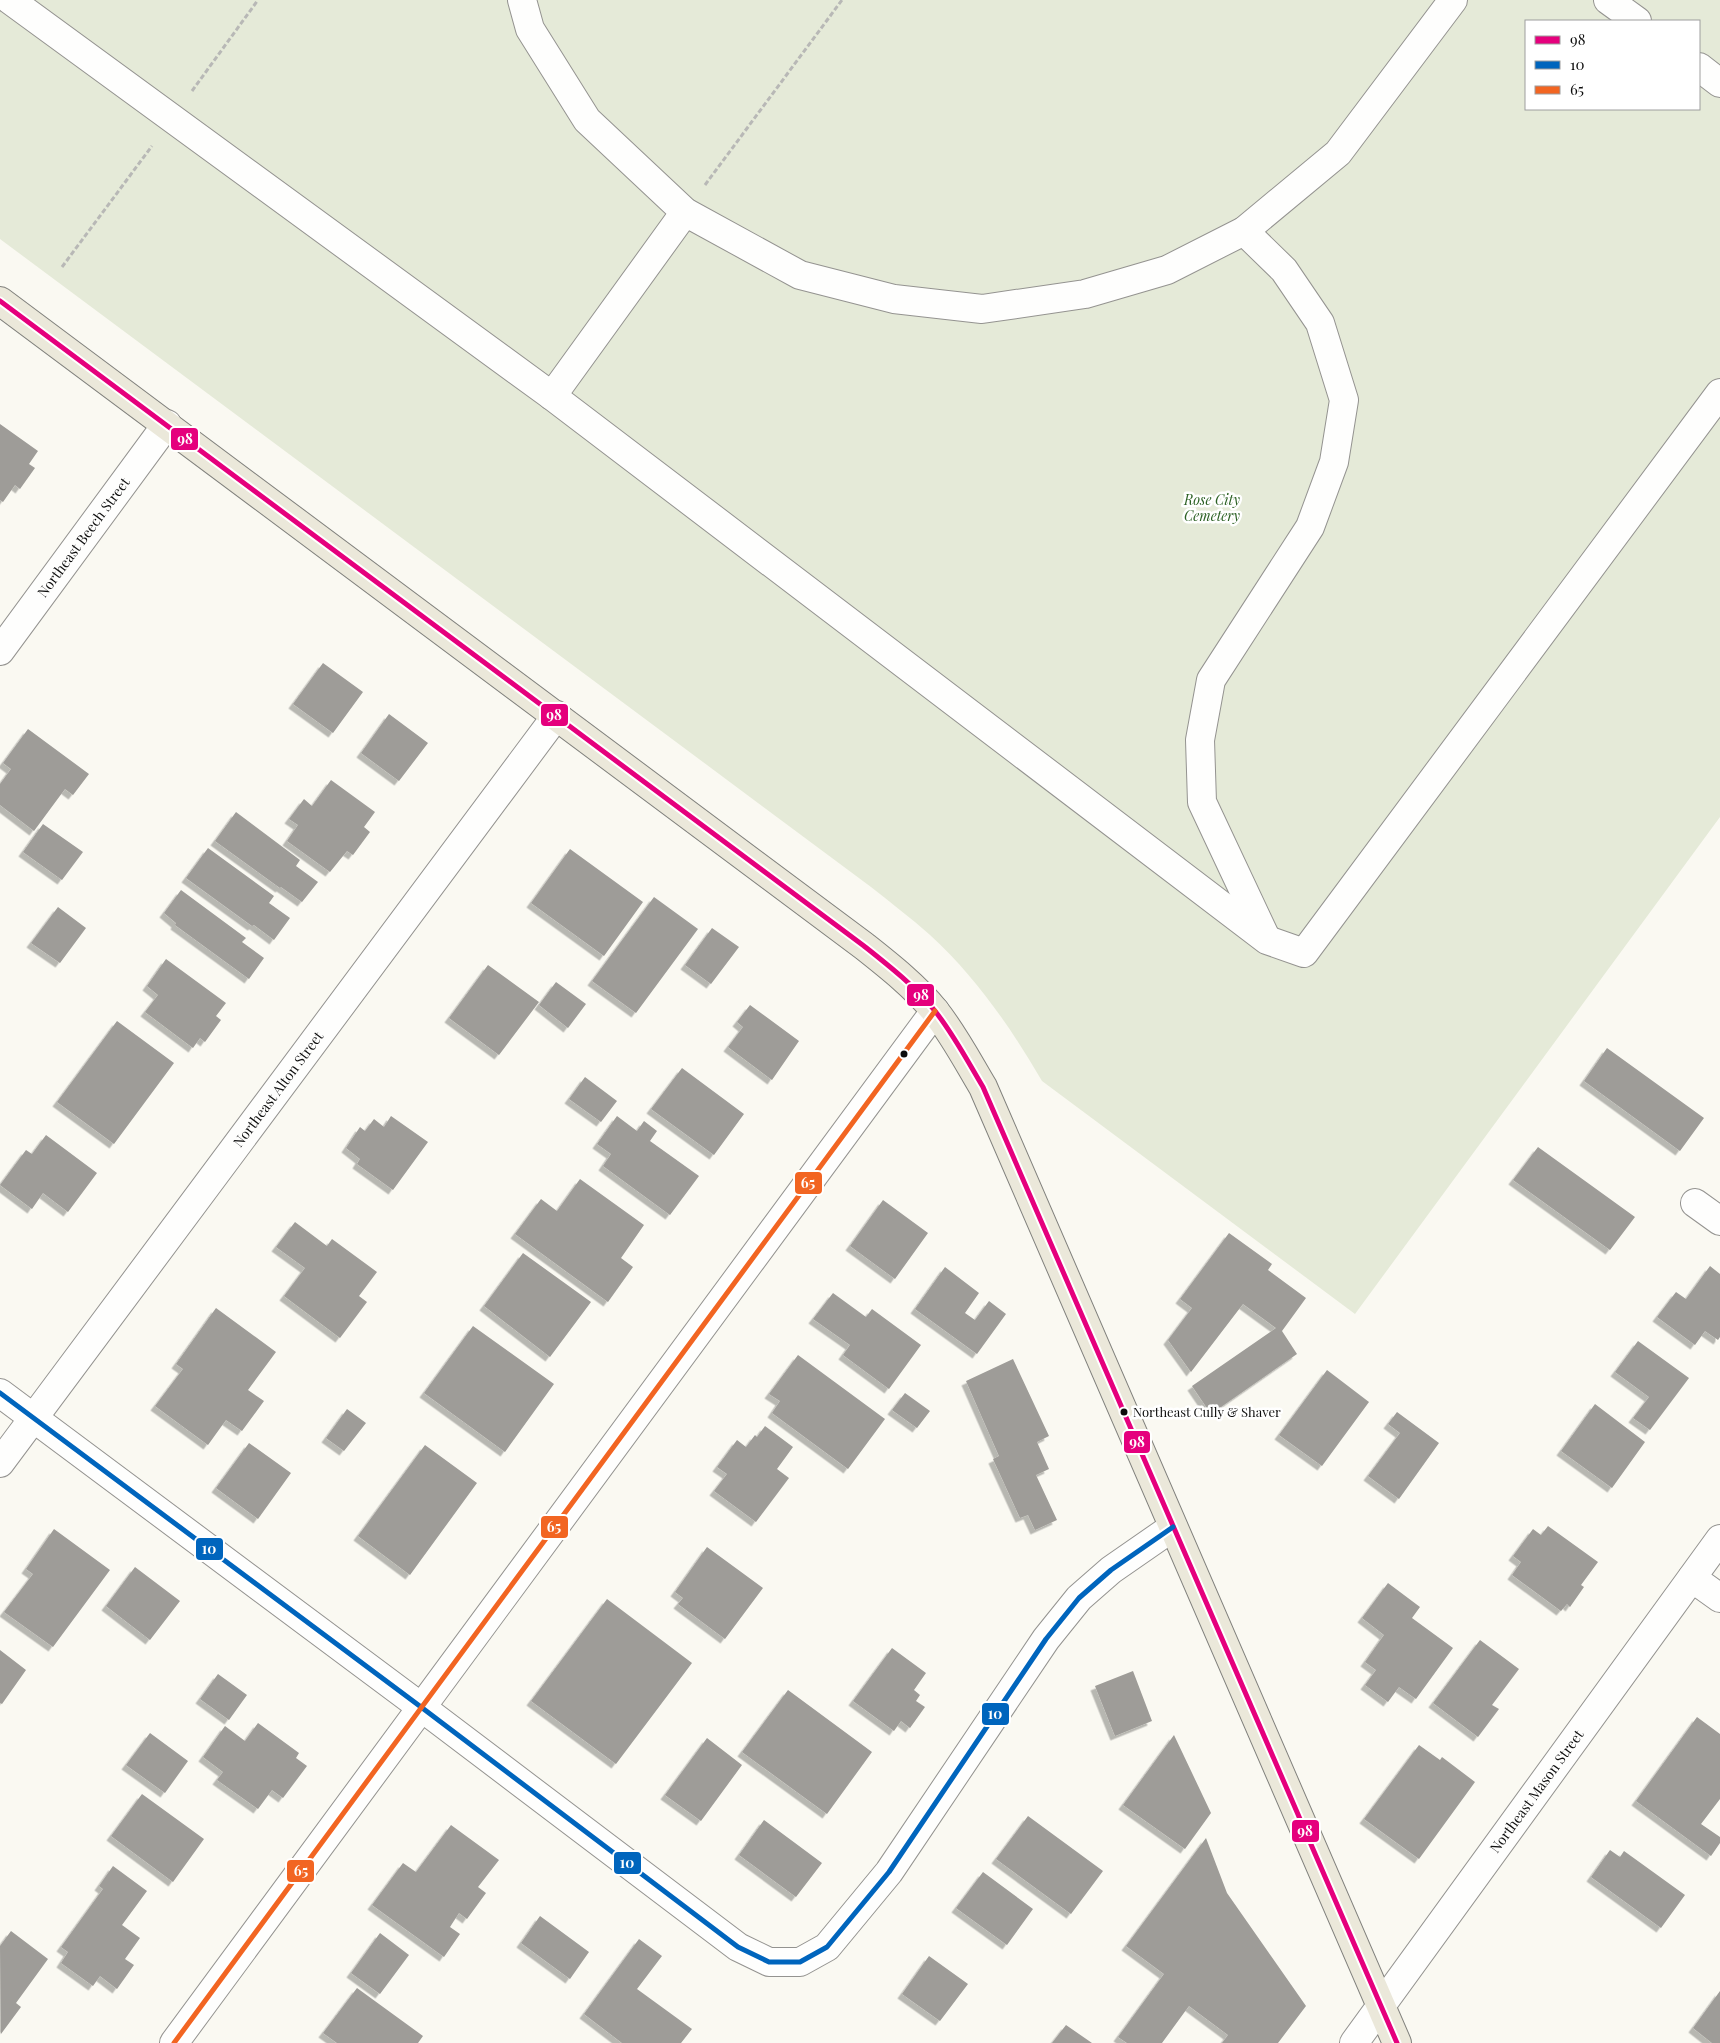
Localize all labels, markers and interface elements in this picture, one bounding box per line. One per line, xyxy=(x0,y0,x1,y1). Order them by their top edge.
legend xyxy=(1525,20,1700,110)
text: 98 xyxy=(1570,29,1586,49)
text: 10 xyxy=(1570,54,1585,74)
text: 65 xyxy=(1570,79,1584,99)
line badge: 98 xyxy=(170,427,199,451)
text: 98 xyxy=(177,429,193,448)
street label: Northeast Beech Street xyxy=(33,472,134,601)
park label: Rose City Cemetery xyxy=(1183,490,1240,525)
line badge: 98 xyxy=(540,703,569,727)
text: 98 xyxy=(546,705,562,724)
line badge: 98 xyxy=(906,983,935,1007)
text: 98 xyxy=(913,985,929,1004)
street label: Northeast Alton Street xyxy=(229,1026,328,1151)
unlabelled marker xyxy=(899,1049,909,1059)
line badge: 65 xyxy=(794,1171,823,1195)
text: 65 xyxy=(801,1173,815,1192)
place label: Northeast Cully & Shaver xyxy=(1133,1403,1281,1420)
marker: Northeast Cully & Shaver xyxy=(1119,1407,1129,1417)
line badge: 98 xyxy=(1123,1430,1151,1454)
text: 98 xyxy=(1129,1432,1145,1451)
line badge: 65 xyxy=(540,1515,569,1539)
text: 65 xyxy=(547,1517,561,1536)
line badge: 10 xyxy=(195,1537,224,1561)
text: 10 xyxy=(202,1539,216,1558)
line badge: 10 xyxy=(981,1702,1010,1726)
text: 10 xyxy=(988,1704,1002,1723)
street label: Northeast Mason Street xyxy=(1485,1725,1588,1856)
line badge: 98 xyxy=(1291,1819,1320,1843)
text: 98 xyxy=(1297,1821,1313,1840)
line badge: 10 xyxy=(613,1851,642,1875)
text: 10 xyxy=(620,1853,634,1872)
line badge: 65 xyxy=(286,1859,315,1883)
text: 65 xyxy=(294,1861,308,1880)

